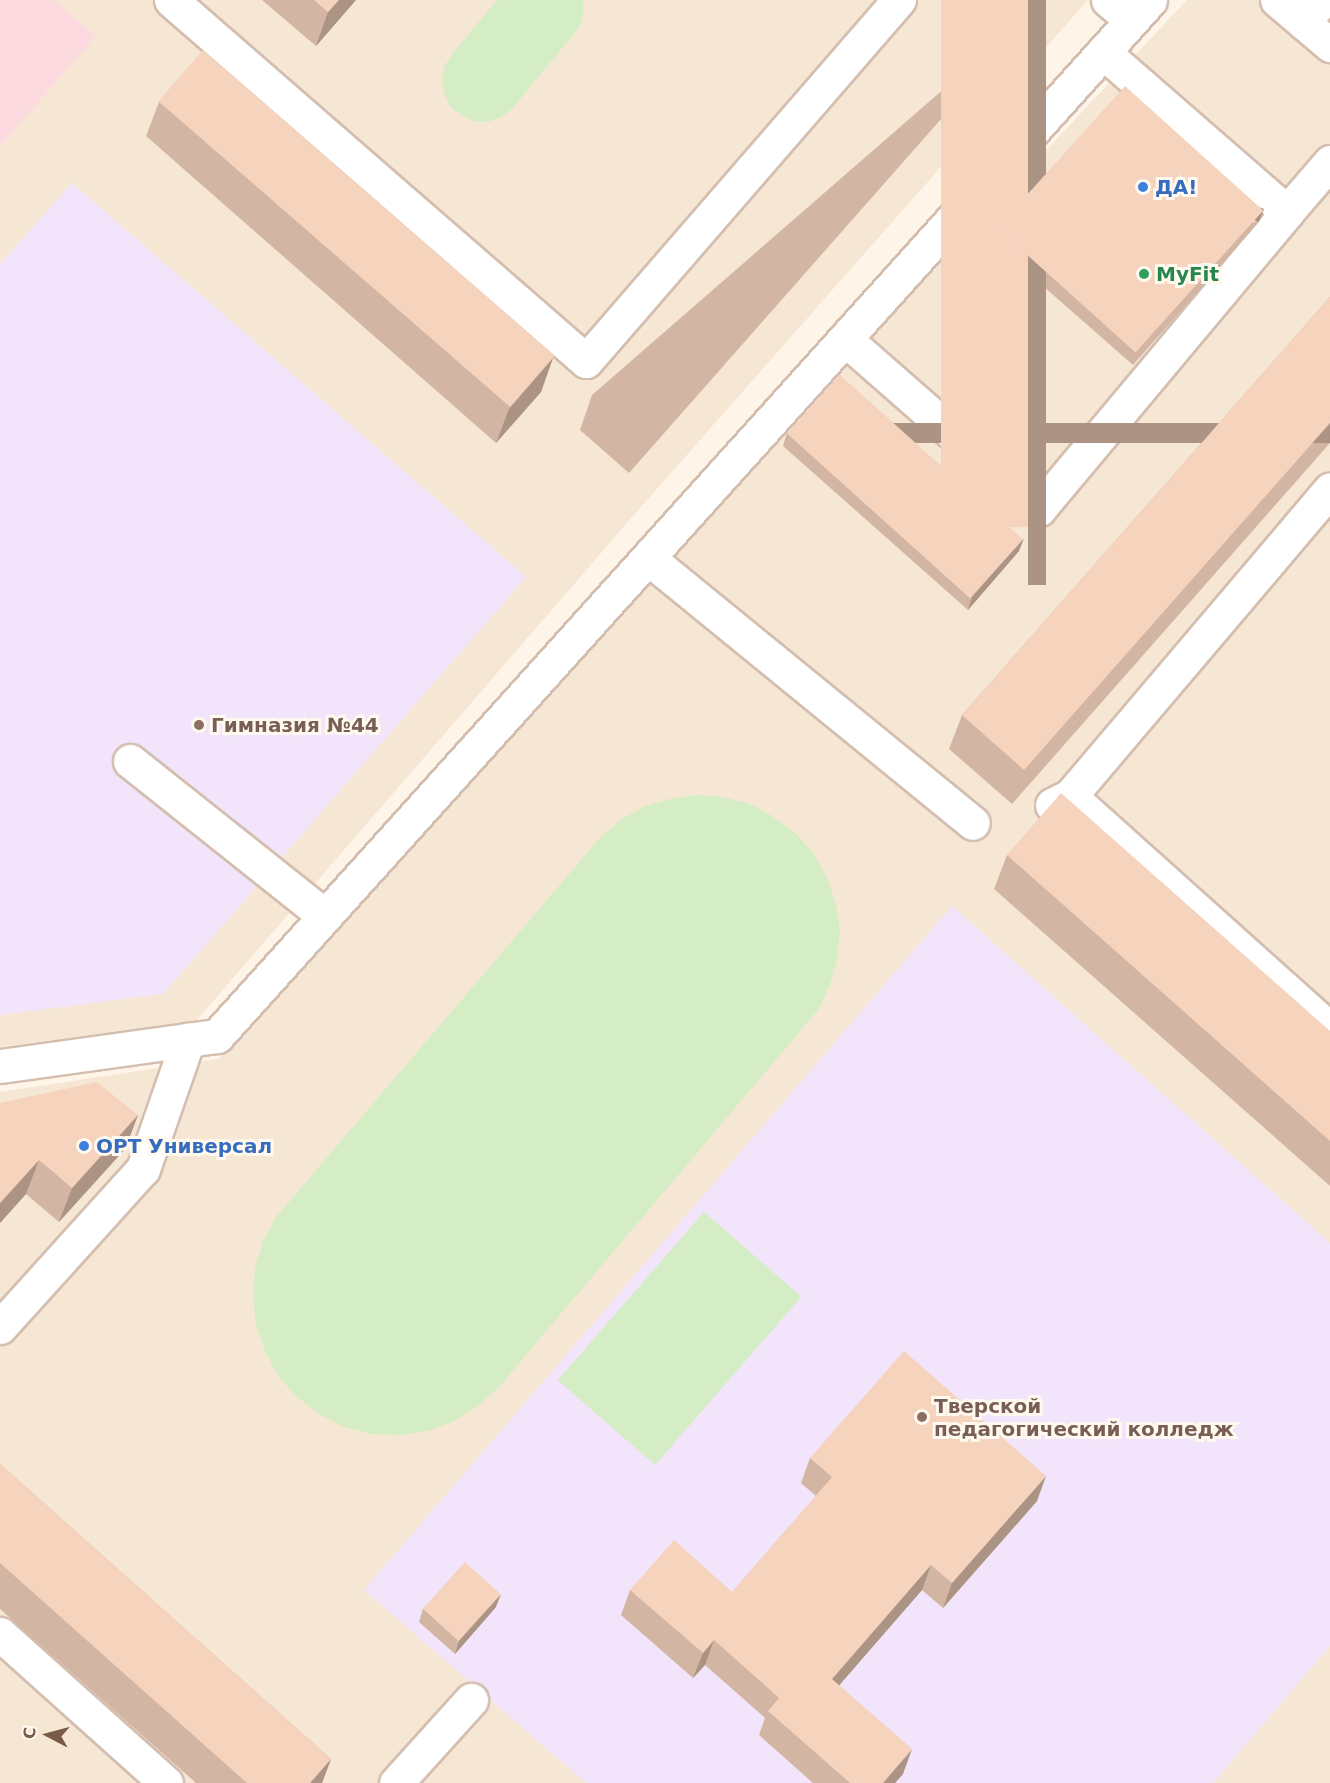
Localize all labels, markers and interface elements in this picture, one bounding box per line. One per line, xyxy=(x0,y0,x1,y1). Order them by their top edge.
place label: ДА! xyxy=(1155,175,1197,199)
marker: ДА! xyxy=(1136,180,1150,194)
place label: MyFit xyxy=(1156,262,1219,286)
marker: MyFit xyxy=(1137,267,1151,281)
place label: Гимназия №44 xyxy=(211,713,379,737)
marker: Гимназия №44 xyxy=(192,718,206,732)
place label: ОРТ Универсал xyxy=(96,1134,272,1158)
marker: ОРТ Универсал xyxy=(77,1139,91,1153)
place label: Тверской педагогический колледж xyxy=(934,1394,1234,1441)
marker: Тверской педагогический колледж xyxy=(915,1410,929,1424)
north arrow xyxy=(18,1705,78,1765)
text: С xyxy=(20,1726,40,1740)

